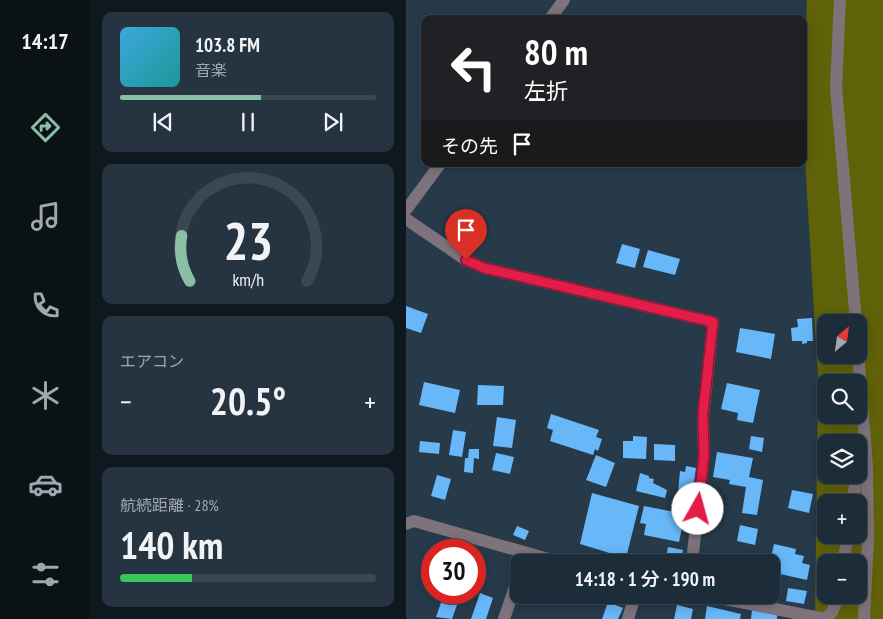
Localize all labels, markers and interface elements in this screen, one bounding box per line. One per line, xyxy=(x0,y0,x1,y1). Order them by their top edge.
text: 14:17 xyxy=(21,27,69,55)
text: 80 m xyxy=(524,29,588,75)
text: 103.8 FM xyxy=(195,33,260,57)
icon: left xyxy=(441,35,506,100)
text: 音楽 xyxy=(195,60,227,80)
text: 左折 xyxy=(524,77,568,105)
icon: previous xyxy=(149,108,177,136)
icon: pause xyxy=(234,108,262,136)
icon: next xyxy=(319,108,347,136)
icon: directions xyxy=(28,110,63,145)
icon: arrive xyxy=(508,130,536,158)
text: その先 xyxy=(441,134,498,158)
icon: music xyxy=(28,199,63,234)
text: 23 xyxy=(223,207,273,274)
pin xyxy=(445,209,487,260)
icon: arrive xyxy=(452,216,480,244)
text: km/h xyxy=(232,268,264,291)
icon: phone xyxy=(28,288,63,323)
north arrow xyxy=(817,314,867,364)
map controls xyxy=(817,314,867,604)
text: エアコン xyxy=(120,351,184,371)
button: search xyxy=(817,374,867,424)
text: 20.5° xyxy=(210,376,286,425)
icon: climate xyxy=(28,378,63,413)
text: − xyxy=(120,383,132,420)
text: + xyxy=(364,383,376,420)
button: layers xyxy=(817,434,867,484)
icon: car xyxy=(28,467,63,502)
position arrow xyxy=(671,482,723,534)
button: + xyxy=(817,494,867,544)
text: 航続距離 · 28% xyxy=(120,495,219,515)
text: 140 km xyxy=(120,520,223,569)
speed limit sign: 30 xyxy=(421,539,486,604)
button: − xyxy=(817,554,867,604)
icon: filters xyxy=(28,557,63,592)
text: 14:18 · 1 分 · 190 m xyxy=(575,567,715,591)

